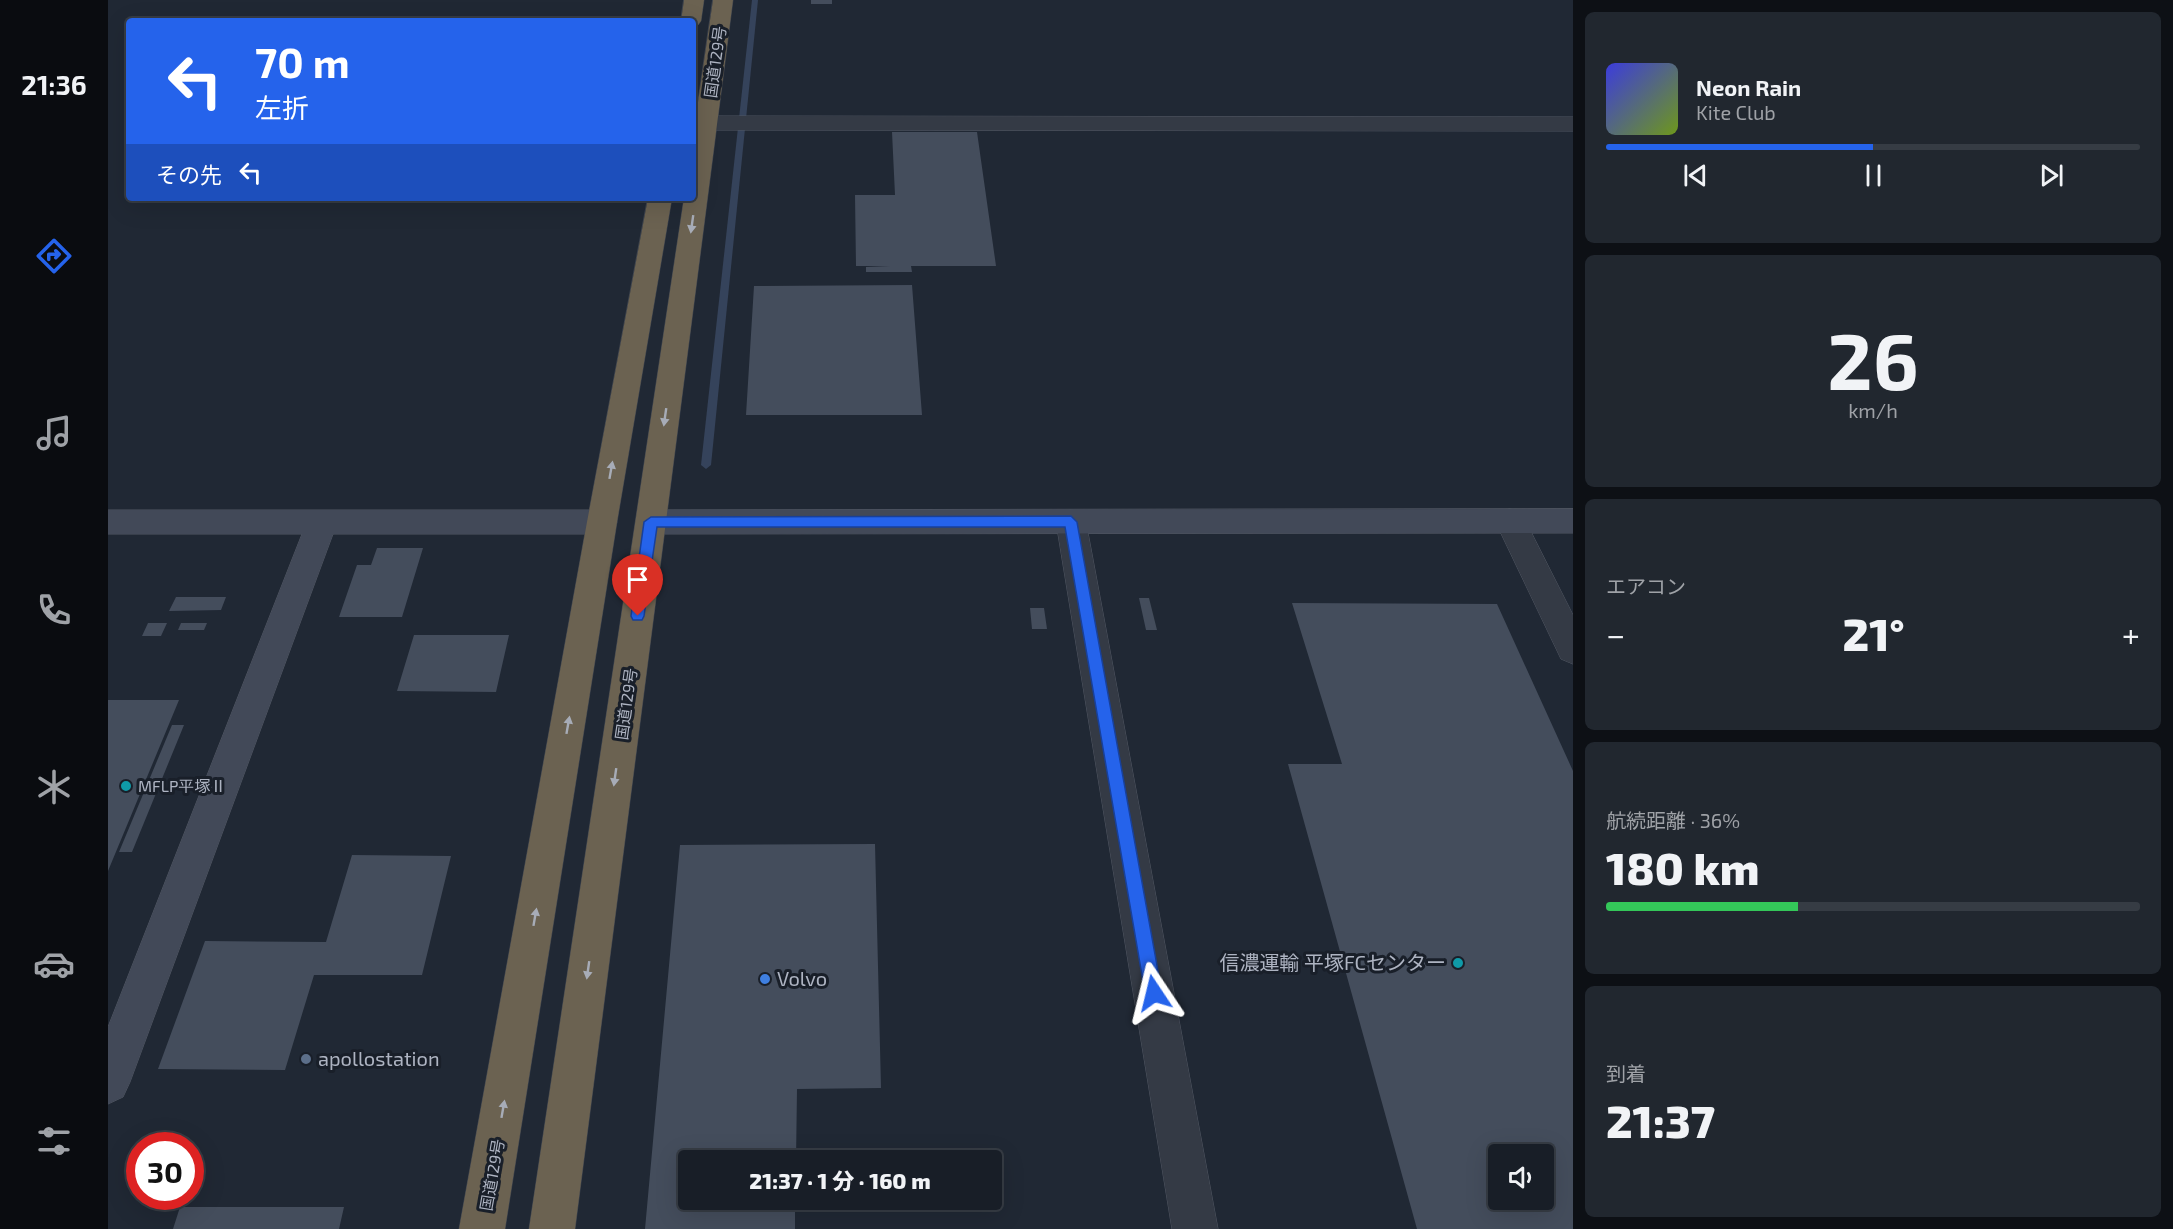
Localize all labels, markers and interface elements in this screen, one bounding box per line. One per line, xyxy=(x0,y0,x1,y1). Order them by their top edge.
street label: 国道129号 xyxy=(700,25,729,99)
text: 70 m xyxy=(255,36,350,86)
icon: left xyxy=(156,42,234,120)
text: 21:36 xyxy=(21,68,87,100)
text: Neon Rain xyxy=(1696,74,1801,100)
text: 左折 xyxy=(255,91,309,123)
text: Kite Club xyxy=(1696,100,1776,124)
icon: left xyxy=(234,156,267,189)
icon: previous xyxy=(1679,159,1712,192)
icon: pause xyxy=(1857,159,1890,192)
icon: next xyxy=(2035,159,2068,192)
text: その先 xyxy=(156,161,222,187)
one-way arrow xyxy=(687,215,696,234)
icon: directions xyxy=(33,235,75,277)
text: 26 xyxy=(1827,312,1919,406)
text: km/h xyxy=(1848,398,1898,422)
one-way arrow xyxy=(661,408,670,427)
icon: music xyxy=(33,412,75,454)
one-way arrow xyxy=(607,461,616,480)
pin xyxy=(612,554,663,616)
icon: arrive xyxy=(621,563,654,596)
text: エアコン xyxy=(1606,574,1686,598)
icon: phone xyxy=(33,589,75,631)
text: 21° xyxy=(1843,606,1905,660)
text: − xyxy=(1606,614,1625,654)
text: + xyxy=(2122,614,2140,654)
street label: 国道129号 xyxy=(611,667,640,741)
one-way arrow xyxy=(563,715,572,734)
icon: climate xyxy=(33,766,75,808)
one-way arrow xyxy=(611,768,620,787)
place label: MFLP平塚Ⅱ xyxy=(138,776,226,795)
marker: MFLP平塚Ⅱ xyxy=(119,779,133,793)
text: 航続距離 · 36% xyxy=(1606,808,1740,832)
text: 180 km xyxy=(1606,840,1760,894)
one-way arrow xyxy=(531,907,540,926)
icon: car xyxy=(33,943,75,985)
place label: 信濃運輸 平塚FCセンター xyxy=(1220,950,1446,974)
marker: 信濃運輸 平塚FCセンター xyxy=(1451,956,1465,970)
one-way arrow xyxy=(584,961,593,980)
position arrow xyxy=(1122,961,1186,1025)
place label: Volvo xyxy=(777,966,827,990)
marker: Volvo xyxy=(758,972,772,986)
place label: apollostation xyxy=(318,1046,440,1070)
marker: apollostation xyxy=(299,1052,313,1066)
text: 到着 xyxy=(1606,1061,1646,1085)
text: 21:37 xyxy=(1606,1093,1715,1147)
one-way arrow xyxy=(498,1100,507,1119)
icon: filters xyxy=(33,1120,75,1162)
speed limit sign: 30 xyxy=(126,1132,204,1210)
street label: 国道129号 xyxy=(476,1138,507,1212)
map controls xyxy=(1488,1144,1554,1210)
button: sound xyxy=(1488,1144,1554,1210)
text: 21:37 · 1 分 · 160 m xyxy=(749,1167,931,1193)

